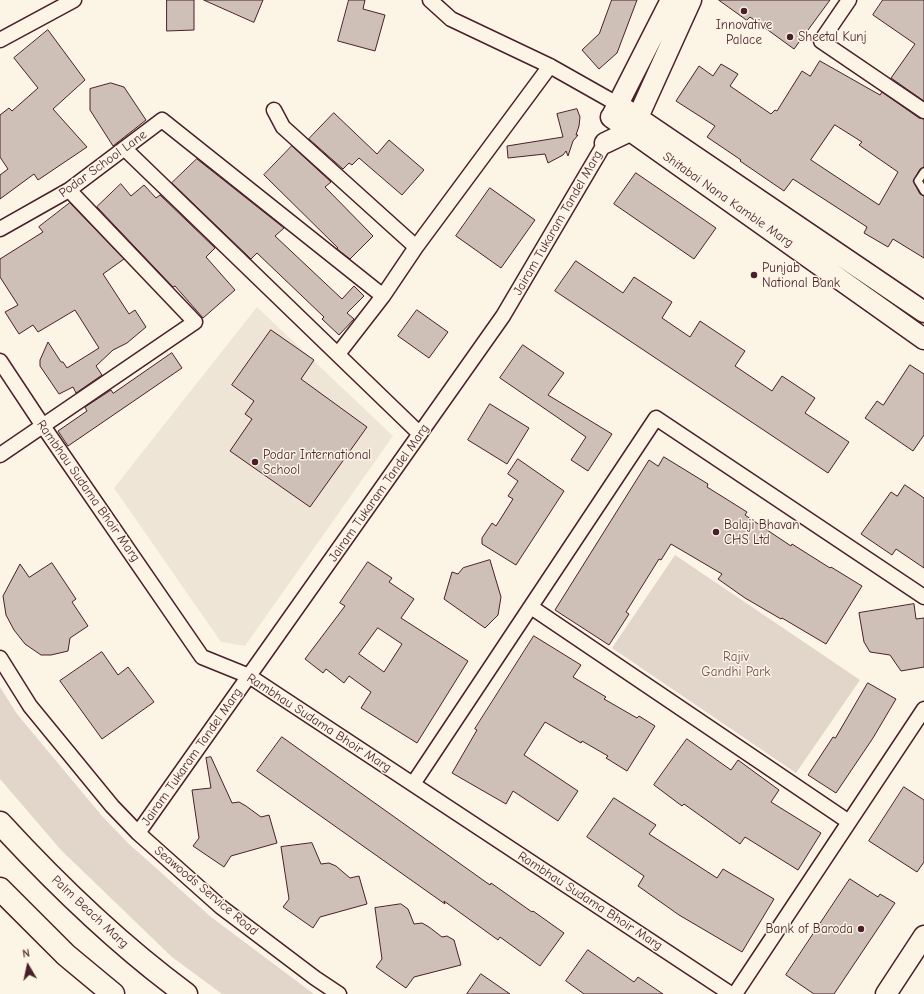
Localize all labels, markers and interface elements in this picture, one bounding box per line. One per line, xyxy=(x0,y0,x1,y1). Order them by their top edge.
marker: Innovative Palace xyxy=(739,6,749,16)
place label: Innovative Palace xyxy=(716,17,772,48)
place label: Sheetal Kunj xyxy=(798,29,867,45)
marker: Sheetal Kunj xyxy=(785,32,795,42)
street label: Podar School Lane xyxy=(56,127,150,201)
street label: Jairam Tukaram Tandel Marg xyxy=(510,148,606,298)
street label: Shitabai Nana Kamble Marg xyxy=(660,149,796,251)
place label: Punjab National Bank xyxy=(762,260,840,291)
marker: Punjab National Bank xyxy=(749,270,759,280)
street label: Rambhau Sudama Bhoir Marg xyxy=(33,417,143,565)
street label: Jairam Tukaram Tandel Marg xyxy=(325,421,433,565)
place label: Podar International School xyxy=(263,447,371,478)
marker: Podar International School xyxy=(250,457,260,467)
place label: Balaji Bhavan CHS Ltd xyxy=(724,517,799,548)
marker: Balaji Bhavan CHS Ltd xyxy=(711,527,721,537)
park label: Rajiv Gandhi Park xyxy=(701,649,771,680)
street label: Rambhau Sudama Bhoir Marg xyxy=(244,670,394,776)
street label: Jairam Tukaram Tandel Marg xyxy=(138,685,246,829)
street label: Seawoods Service Road xyxy=(151,843,261,939)
street label: Rambhau Sudama Bhoir Marg xyxy=(515,848,665,954)
street label: Palm Beach Marg xyxy=(48,872,132,952)
place label: Bank of Baroda xyxy=(765,921,853,937)
marker: Bank of Baroda xyxy=(856,924,866,934)
north arrow xyxy=(8,946,48,986)
text: N xyxy=(21,947,31,961)

